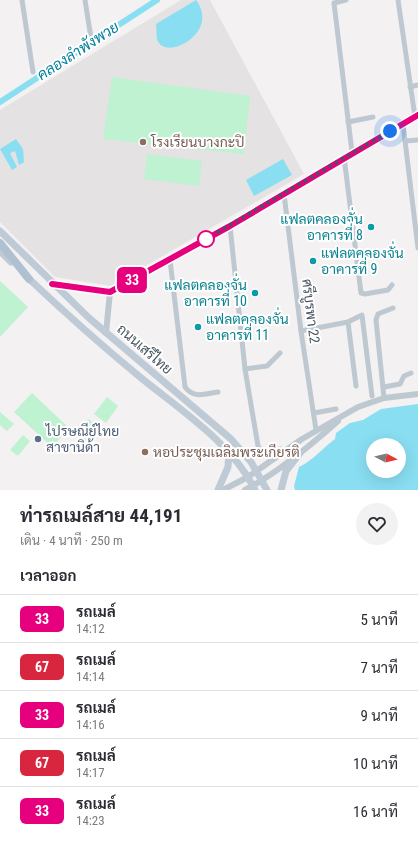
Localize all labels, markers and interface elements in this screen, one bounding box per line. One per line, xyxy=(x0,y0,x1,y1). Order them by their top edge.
water label: คลองลำพังพวย xyxy=(34,18,123,84)
your location xyxy=(380,121,400,141)
place label: โรงเรียนบางกะปิ xyxy=(150,133,244,150)
marker: โรงเรียนบางกะปิ xyxy=(138,137,148,147)
place label: แฟลตคลองจั่น อาคารที่ 8 xyxy=(280,207,363,243)
marker: แฟลตคลองจั่น อาคารที่ 8 xyxy=(366,222,376,232)
unlabelled marker xyxy=(197,230,215,248)
place label: แฟลตคลองจั่น อาคารที่ 9 xyxy=(321,241,404,277)
marker: แฟลตคลองจั่น อาคารที่ 9 xyxy=(308,256,318,266)
line badge: 33 xyxy=(114,267,150,293)
text: 33 xyxy=(125,272,139,288)
place label: แฟลตคลองจั่น อาคารที่ 10 xyxy=(164,273,247,309)
street label: ศรีบูรพา 22 xyxy=(297,278,324,345)
marker: แฟลตคลองจั่น อาคารที่ 10 xyxy=(250,288,260,298)
place label: แฟลตคลองจั่น อาคารที่ 11 xyxy=(206,307,289,343)
street label: ถนนเสรีไทย xyxy=(114,320,177,377)
marker: แฟลตคลองจั่น อาคารที่ 11 xyxy=(193,322,203,332)
place label: ไปรษณีย์ไทย สาขานิด้า xyxy=(45,422,119,455)
marker: ไปรษณีย์ไทย สาขานิด้า xyxy=(33,434,43,444)
north arrow xyxy=(366,438,406,478)
map controls xyxy=(366,438,406,478)
place label: หอประชุมเฉลิมพระเกียรติ xyxy=(153,443,300,462)
marker: หอประชุมเฉลิมพระเกียรติ xyxy=(140,447,150,457)
button: heart xyxy=(356,503,398,545)
text: ท่ารถเมล์สาย 44,191 xyxy=(20,504,182,527)
text: เดิน · 4 นาที · 250 m xyxy=(20,533,123,548)
text: เวลาออก xyxy=(20,567,77,585)
text: รถเมล์ xyxy=(76,603,116,621)
text: 33 xyxy=(35,611,49,627)
text: 5 นาที xyxy=(360,611,398,629)
text: 14:12 xyxy=(76,621,105,636)
text: รถเมล์ xyxy=(76,651,116,669)
text: 67 xyxy=(35,659,49,675)
text: 7 นาที xyxy=(360,659,398,677)
text: 14:14 xyxy=(76,669,105,684)
text: รถเมล์ xyxy=(76,699,116,717)
text: 33 xyxy=(35,707,49,723)
text: 9 นาที xyxy=(360,707,398,725)
text: 14:16 xyxy=(76,717,105,732)
text: รถเมล์ xyxy=(76,747,116,765)
text: 67 xyxy=(35,755,49,771)
text: 10 นาที xyxy=(353,755,398,773)
text: 14:17 xyxy=(76,765,105,780)
text: รถเมล์ xyxy=(76,795,116,813)
text: 33 xyxy=(35,803,49,819)
text: 16 นาที xyxy=(353,803,398,821)
text: 14:23 xyxy=(76,813,105,828)

